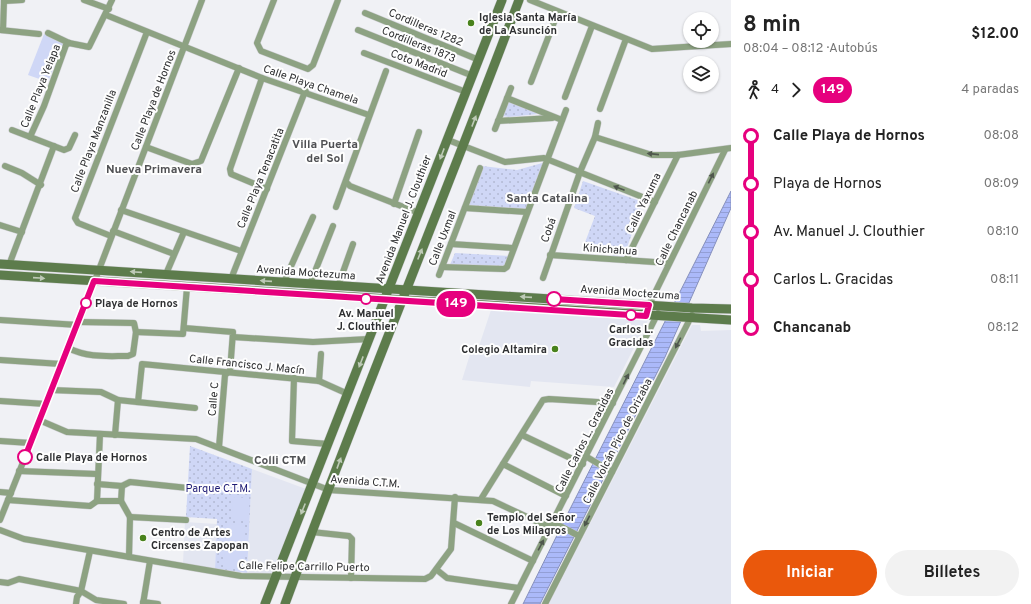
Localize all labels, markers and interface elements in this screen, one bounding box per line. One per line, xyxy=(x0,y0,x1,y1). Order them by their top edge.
street label: Cordilleras 1282 xyxy=(386,6,465,50)
place label: Iglesia Santa María de La Asunción xyxy=(479,11,577,38)
map controls xyxy=(683,12,719,92)
button: locate xyxy=(683,12,719,48)
text: 8 min xyxy=(743,12,801,39)
marker: Iglesia Santa María de La Asunción xyxy=(466,18,476,28)
street label: Cordilleras 1873 xyxy=(380,24,458,66)
text: $12.00 xyxy=(971,25,1019,44)
text: 08:04 – 08:12 · Autobús xyxy=(743,41,878,57)
street label: Calle Playa Yelapa xyxy=(18,42,64,130)
street label: Coto Madrid xyxy=(388,47,449,81)
street label: Calle Playa de Hornos xyxy=(128,48,180,153)
button: layers xyxy=(683,56,719,92)
street label: Calle Playa Chamela xyxy=(261,62,360,108)
icon: walk xyxy=(743,79,765,101)
icon: forward xyxy=(785,79,807,101)
text: 149 xyxy=(821,81,844,98)
text: 4 xyxy=(771,82,779,98)
text: 4 paradas xyxy=(961,82,1019,98)
street label: Calle Playa Manzanilla xyxy=(68,88,120,195)
one-way arrow xyxy=(471,114,477,126)
street label: Calle Playa Tenacatita xyxy=(234,126,288,231)
text: Calle Playa de Hornos xyxy=(773,127,925,146)
text: 08:08 xyxy=(983,128,1019,144)
district label: Villa Puerta del Sol xyxy=(292,137,358,167)
one-way arrow xyxy=(439,148,445,159)
one-way arrow xyxy=(647,151,659,158)
street label: Avenida Manuel J. Clouthier xyxy=(373,152,435,286)
district label: Nueva Primavera xyxy=(106,162,202,178)
street label: Calle Yaxuma xyxy=(623,171,665,236)
one-way arrow xyxy=(708,172,714,184)
text: Playa de Hornos xyxy=(773,175,882,194)
text: 08:09 xyxy=(984,176,1019,192)
one-way arrow xyxy=(613,184,625,190)
street label: Calle Chancanab xyxy=(653,188,701,269)
district label: Santa Catalina xyxy=(506,191,588,207)
street label: Calle Uxmal xyxy=(426,209,460,268)
street label: Cobá xyxy=(538,216,560,245)
text: Av. Manuel J. Clouthier xyxy=(773,223,925,242)
text: 08:10 xyxy=(987,224,1019,240)
street label: Kinichahua xyxy=(582,241,638,259)
one-way arrow xyxy=(417,248,423,260)
street label: Avenida Moctezuma xyxy=(256,263,356,283)
one-way arrow xyxy=(130,269,142,276)
text: Carlos L. Gracidas xyxy=(773,271,893,290)
text: 08:11 xyxy=(990,272,1019,288)
one-way arrow xyxy=(33,274,45,281)
one-way arrow xyxy=(260,277,272,284)
street label: Avenida Moctezuma xyxy=(580,283,680,303)
line badge: 149 xyxy=(433,291,479,317)
unlabelled marker xyxy=(546,291,562,307)
marker: Av. Manuel J. Clouthier xyxy=(360,293,372,305)
one-way arrow xyxy=(520,294,532,301)
text: 149 xyxy=(444,295,468,312)
marker: Playa de Hornos xyxy=(80,297,92,309)
place label: Playa de Hornos xyxy=(95,297,178,311)
place label: Av. Manuel J. Clouthier xyxy=(337,307,396,334)
marker: Carlos L. Gracidas xyxy=(625,309,637,321)
text: Chancanab xyxy=(773,319,851,338)
text: 08:12 xyxy=(987,320,1019,336)
place label: Carlos L. Gracidas xyxy=(608,323,654,350)
one-way arrow xyxy=(675,337,682,349)
place label: Colegio Altamira xyxy=(461,343,547,357)
marker: Colegio Altamira xyxy=(550,344,560,354)
street label: Calle Francisco J. Macín xyxy=(188,352,305,378)
one-way arrow xyxy=(357,357,363,369)
one-way arrow xyxy=(623,373,630,385)
street label: Calle Volcán Pico de Orizaba xyxy=(580,376,656,507)
street label: Calle C xyxy=(206,381,222,417)
street label: Calle Carlos L. Gracidas xyxy=(552,386,617,495)
marker: Calle Playa de Hornos xyxy=(17,449,33,465)
place label: Calle Playa de Hornos xyxy=(36,451,147,465)
district label: Colli CTM xyxy=(254,453,306,469)
one-way arrow xyxy=(337,457,343,469)
street label: Avenida C.T.M. xyxy=(330,473,400,491)
park label: Parque C.T.M. xyxy=(185,482,251,496)
one-way arrow xyxy=(299,504,305,516)
place label: Templo del Señor de Los Milagros xyxy=(487,511,576,538)
one-way arrow xyxy=(584,515,590,527)
marker: Templo del Señor de Los Milagros xyxy=(474,518,484,528)
place label: Centro de Artes Circenses Zapopan xyxy=(151,526,248,553)
marker: Centro de Artes Circenses Zapopan xyxy=(138,533,148,543)
one-way arrow xyxy=(538,539,545,550)
button: Iniciar xyxy=(743,550,877,596)
button: Billetes xyxy=(885,550,1019,596)
street label: Calle Felipe Carrillo Puerto xyxy=(238,559,370,575)

